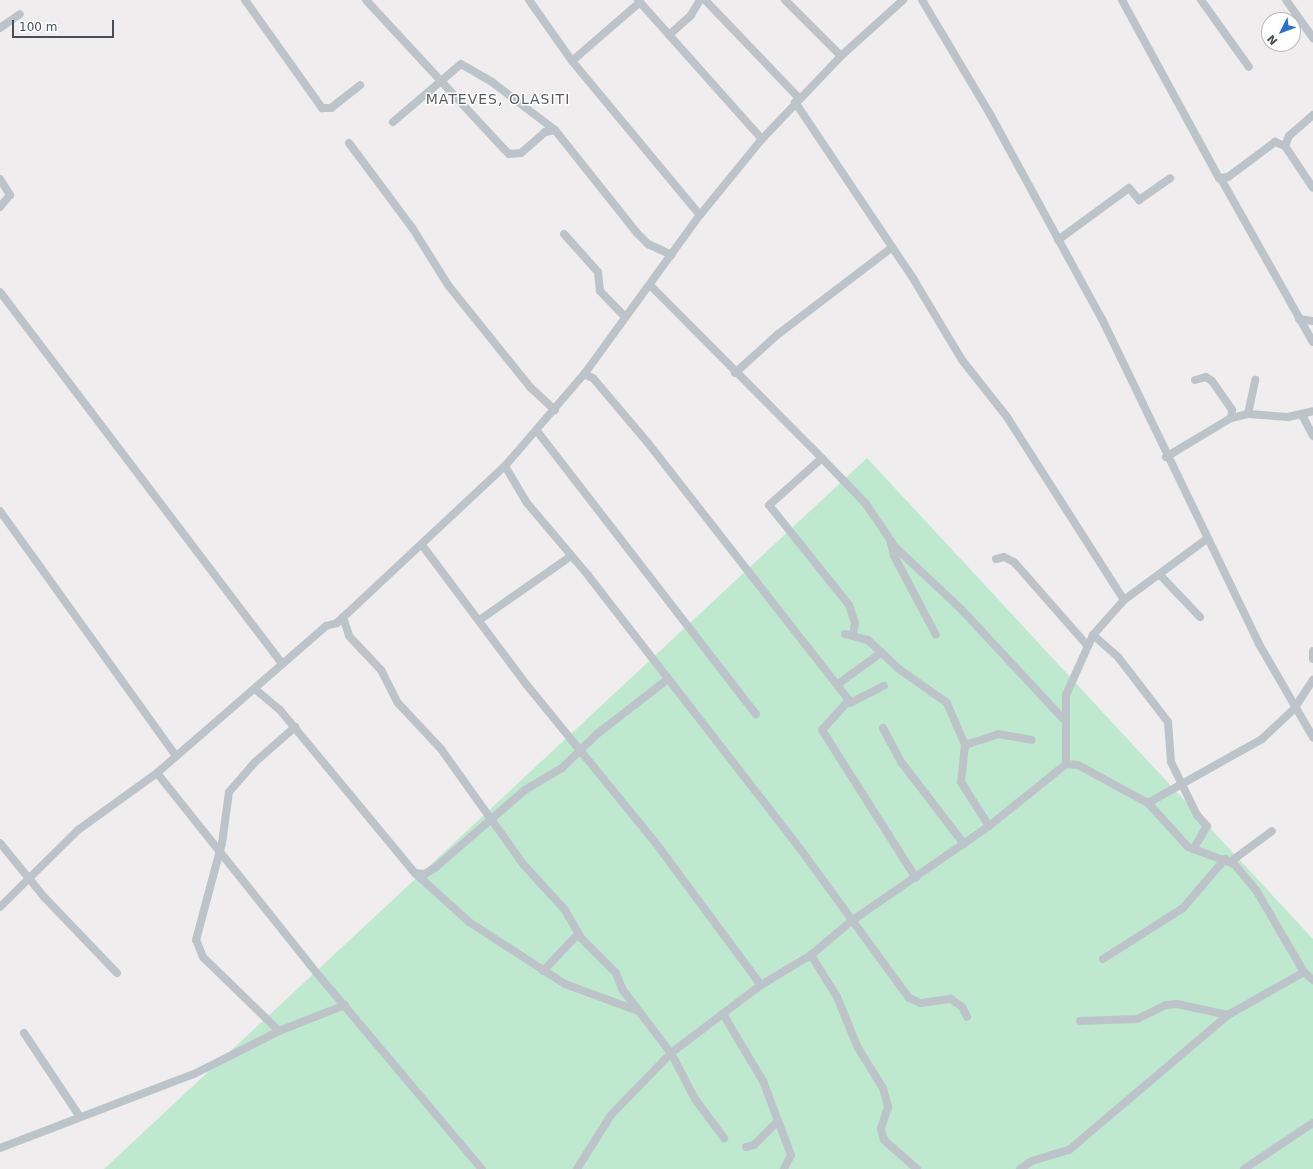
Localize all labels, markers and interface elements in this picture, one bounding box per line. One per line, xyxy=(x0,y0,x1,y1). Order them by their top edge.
scale bar xyxy=(14,12,116,38)
north arrow xyxy=(1261,12,1301,52)
text: 100 m xyxy=(19,20,57,34)
text: N xyxy=(1265,32,1280,47)
district label: MATEVES, OLASITI xyxy=(426,91,570,107)

